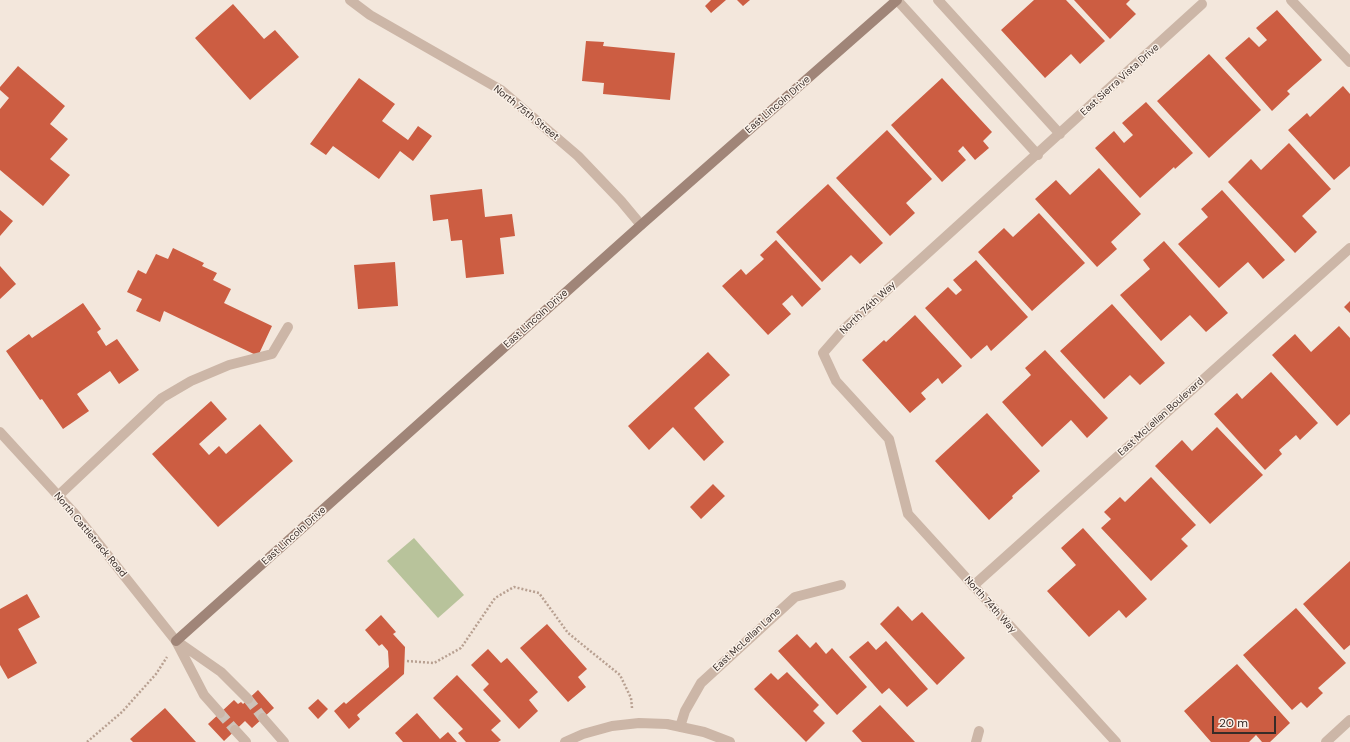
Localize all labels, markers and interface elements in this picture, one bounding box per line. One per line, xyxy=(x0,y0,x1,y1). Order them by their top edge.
street label: East Sierra Vista Drive xyxy=(1078,42,1162,118)
street label: East Lincoln Drive xyxy=(743,74,813,136)
street label: North 75th Street xyxy=(491,83,561,143)
street label: North 74th Way xyxy=(838,279,898,337)
street label: East Lincoln Drive xyxy=(502,287,570,351)
street label: East McLellan Boulevard xyxy=(1116,375,1206,459)
street label: North Cattletrack Road xyxy=(51,490,129,580)
street label: East Lincoln Drive xyxy=(260,504,328,568)
street label: North 74th Way xyxy=(961,574,1019,636)
street label: East McLellan Lane xyxy=(711,606,783,674)
scale bar xyxy=(1214,708,1278,734)
text: 20 m xyxy=(1219,715,1248,731)

